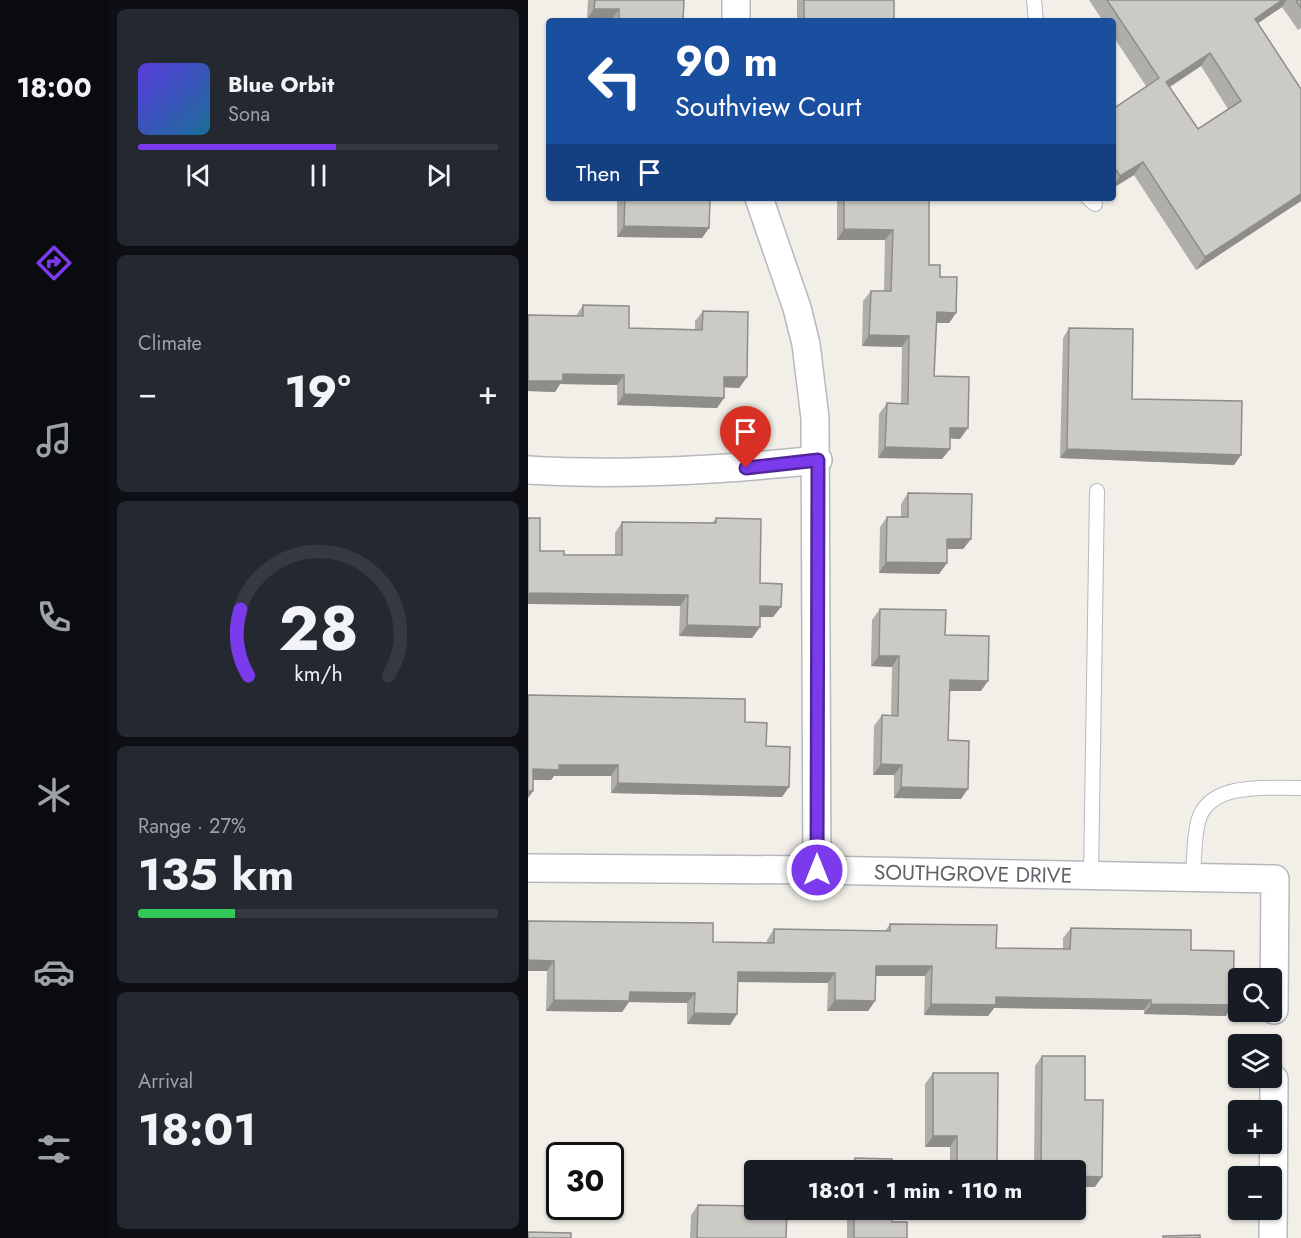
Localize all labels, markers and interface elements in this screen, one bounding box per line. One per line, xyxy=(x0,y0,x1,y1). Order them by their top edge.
text: 90 m xyxy=(675,31,778,92)
icon: left xyxy=(576,42,654,120)
text: 18:00 xyxy=(16,68,92,107)
text: Blue Orbit xyxy=(228,68,334,100)
text: Southview Court xyxy=(675,87,861,126)
text: Sona xyxy=(228,100,270,129)
icon: arrive xyxy=(633,156,666,189)
text: Then xyxy=(576,157,621,189)
icon: previous xyxy=(182,159,215,192)
icon: pause xyxy=(302,159,335,192)
icon: next xyxy=(422,159,455,192)
icon: directions xyxy=(33,242,75,284)
text: Climate xyxy=(138,329,202,358)
text: 19° xyxy=(284,359,351,424)
text: − xyxy=(138,369,157,416)
text: + xyxy=(478,369,498,416)
pin xyxy=(720,406,771,468)
icon: arrive xyxy=(729,415,762,448)
icon: music xyxy=(33,419,75,461)
text: 28 xyxy=(278,583,358,673)
icon: phone xyxy=(33,596,75,638)
text: km/h xyxy=(294,658,342,689)
icon: climate xyxy=(33,774,75,816)
text: Range · 27% xyxy=(138,812,246,841)
position arrow xyxy=(785,838,849,902)
text: 135 km xyxy=(138,842,294,907)
street label: SOUTHGROVE DRIVE xyxy=(874,857,1072,891)
icon: car xyxy=(33,951,75,993)
map controls xyxy=(1228,968,1282,1220)
button: search xyxy=(1228,968,1282,1022)
button: layers xyxy=(1228,1034,1282,1088)
text: Arrival xyxy=(138,1067,193,1096)
text: 18:01 xyxy=(138,1097,256,1162)
button: + xyxy=(1228,1100,1282,1154)
icon: filters xyxy=(33,1128,75,1170)
speed limit sign: 30 xyxy=(546,1142,624,1220)
button: − xyxy=(1228,1166,1282,1220)
text: 18:01 · 1 min · 110 m xyxy=(808,1174,1022,1206)

